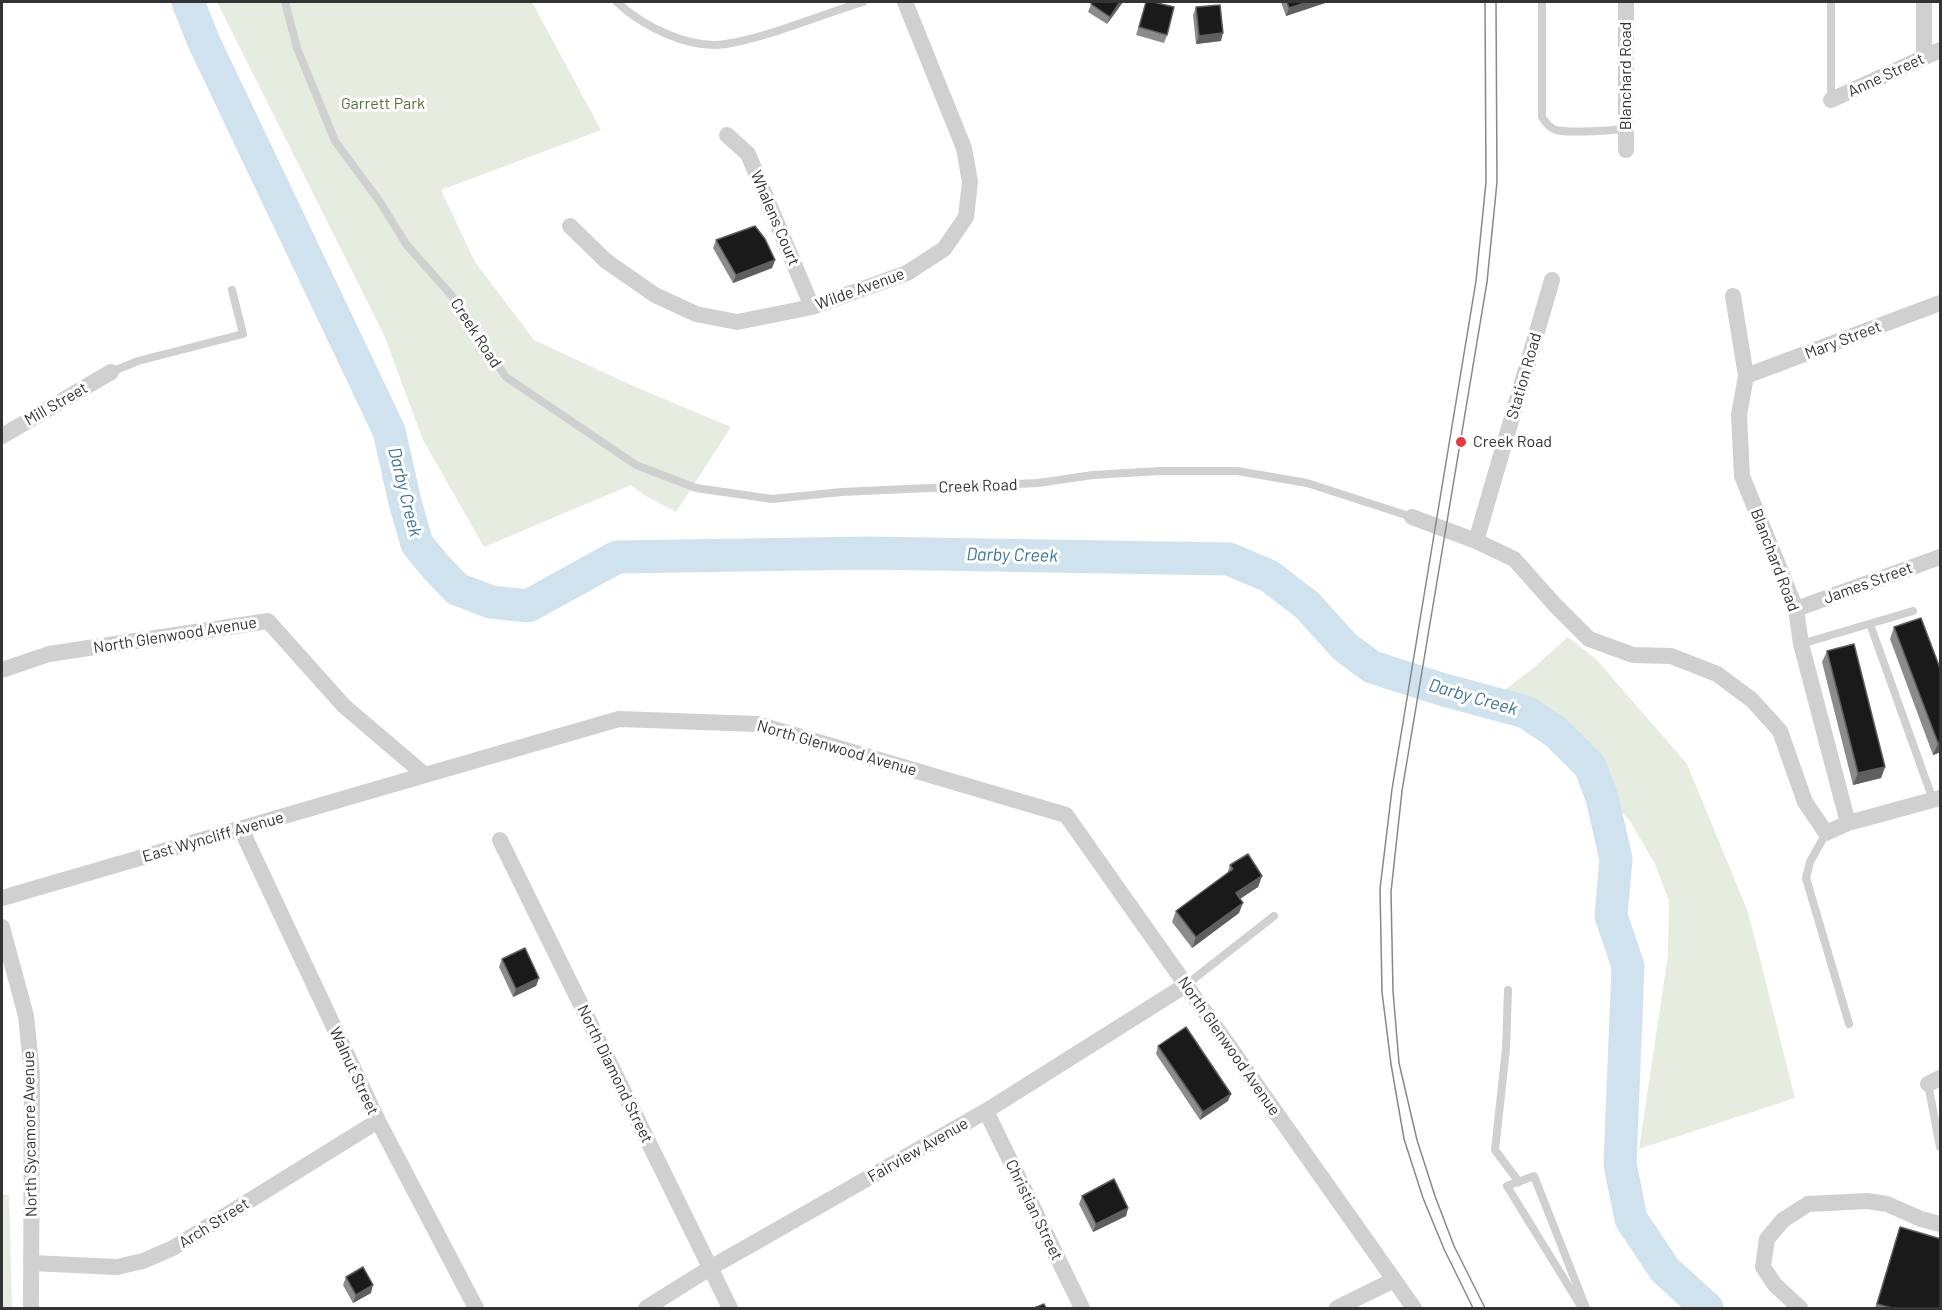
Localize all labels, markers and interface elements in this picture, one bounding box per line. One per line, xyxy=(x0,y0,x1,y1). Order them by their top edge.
street label: Blanchard Road xyxy=(1616,22,1636,130)
street label: Anne Street xyxy=(1845,49,1927,101)
park label: Garrett Park xyxy=(341,94,425,114)
street label: Whalens Court xyxy=(746,168,804,268)
street label: Wilde Avenue xyxy=(813,264,907,314)
street label: Creek Road xyxy=(446,295,506,371)
street label: Mary Street xyxy=(1802,317,1884,363)
street label: Station Road xyxy=(1502,331,1546,421)
street label: Mill Street xyxy=(21,378,91,430)
place label: Creek Road xyxy=(1473,432,1552,452)
marker: Creek Road xyxy=(1454,435,1468,449)
water label: Darby Creek xyxy=(383,445,427,539)
street label: Creek Road xyxy=(938,475,1018,497)
street label: Blanchard Road xyxy=(1747,506,1803,614)
water label: Darby Creek xyxy=(966,543,1058,567)
street label: James Street xyxy=(1821,558,1915,608)
street label: North Glenwood Avenue xyxy=(92,613,258,657)
water label: Darby Creek xyxy=(1426,674,1520,720)
street label: North Glenwood Avenue xyxy=(755,716,919,780)
street label: East Wyncliff Avenue xyxy=(140,808,286,866)
street label: North Glenwood Avenue xyxy=(1174,973,1284,1119)
street label: North Diamond Street xyxy=(573,1002,657,1146)
street label: Walnut Street xyxy=(325,1024,383,1118)
street label: North Sycamore Avenue xyxy=(19,1051,41,1217)
street label: Fairview Avenue xyxy=(864,1114,972,1186)
street label: Christian Street xyxy=(1001,1157,1067,1263)
street label: Arch Street xyxy=(175,1194,253,1252)

